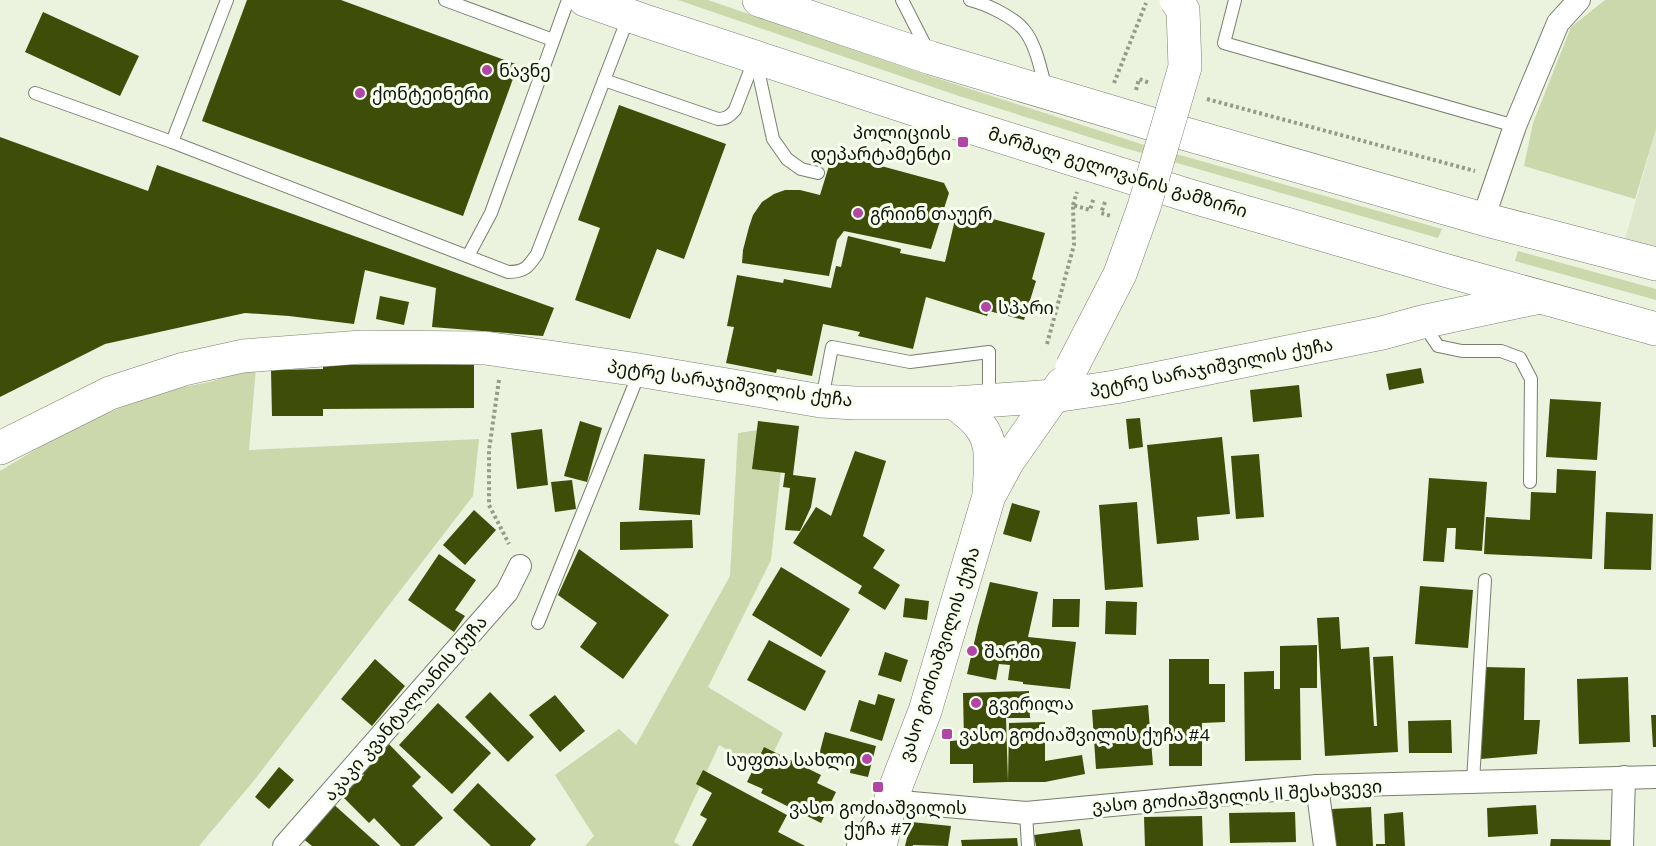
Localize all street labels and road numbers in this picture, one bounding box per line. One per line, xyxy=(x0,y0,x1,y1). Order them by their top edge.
street label: მარშალ გელოვანის გამზირი xyxy=(986,122,1250,222)
street label: პეტრე სარაჯიშვილის ქუჩა xyxy=(1087,332,1335,402)
street label: პეტრე სარაჯიშვილის ქუჩა xyxy=(606,354,854,412)
street label: ვასო გოძიაშვილის ქუჩა xyxy=(893,544,985,764)
street label: აკაკი კვანტალიანის ქუჩა xyxy=(318,610,492,806)
street label: ვასო გოძიაშვილის II შესახვევი xyxy=(1091,774,1383,818)

